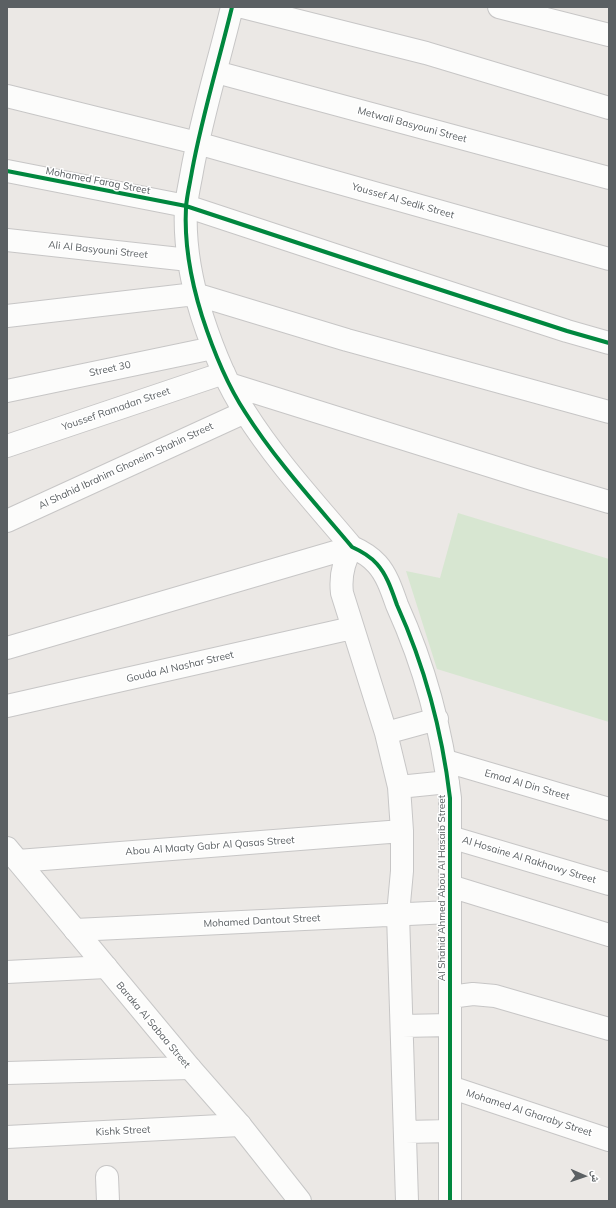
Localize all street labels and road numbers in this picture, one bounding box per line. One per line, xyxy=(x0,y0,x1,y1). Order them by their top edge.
street label: Metwali Basyouni Street xyxy=(356,105,468,145)
street label: Mohamed Farag Street xyxy=(45,165,151,197)
street label: Youssef Al Sedik Street xyxy=(350,181,456,221)
street label: Ali Al Basyouni Street xyxy=(48,239,148,261)
street label: Street 30 xyxy=(88,359,132,379)
street label: Youssef Ramadan Street xyxy=(60,385,172,433)
street label: Al Shahid Ibrahim Ghoneim Shahin Street xyxy=(37,420,215,512)
street label: Gouda Al Nashar Street xyxy=(125,649,235,685)
street label: Emad Al Din Street xyxy=(483,767,571,803)
street label: Al Shahid Ahmed Abou Al Hasaib Street xyxy=(436,795,448,981)
street label: Abou Al Maaty Gabr Al Qasas Street xyxy=(125,834,295,858)
street label: Al Hosaine Al Rakhawy Street xyxy=(461,834,597,886)
street label: Mohamed Dantout Street xyxy=(203,912,321,930)
street label: Baraka Al Sabaa Street xyxy=(113,979,193,1071)
street label: Mohamed Al Gharaby Street xyxy=(465,1087,593,1139)
street label: Kishk Street xyxy=(95,1124,151,1138)

